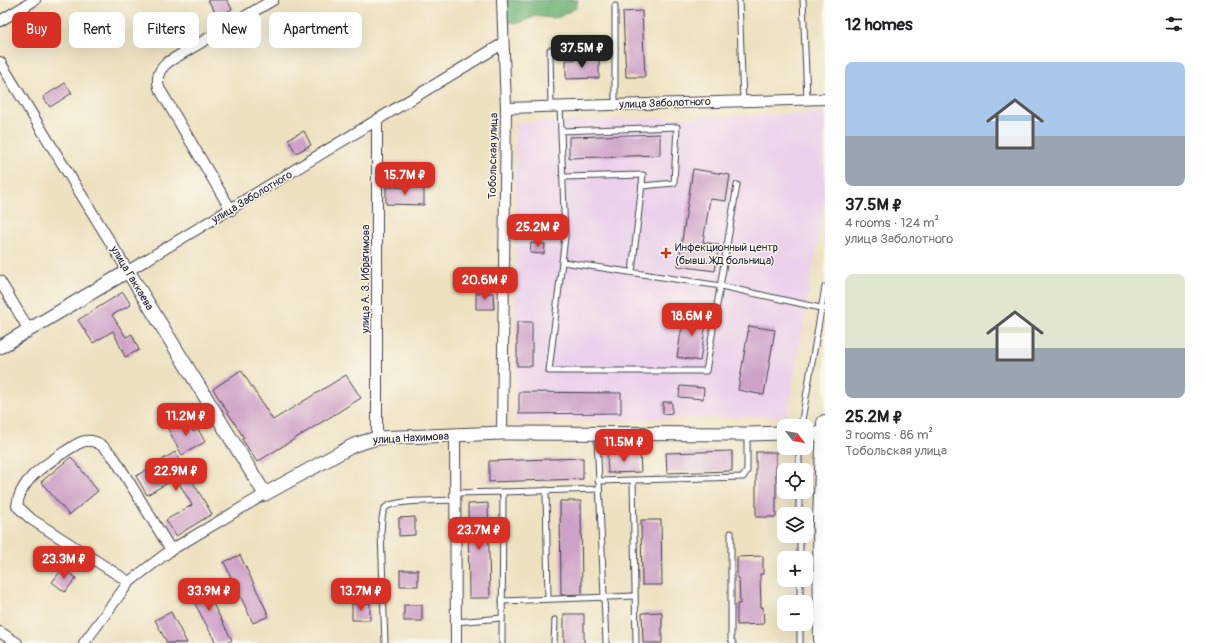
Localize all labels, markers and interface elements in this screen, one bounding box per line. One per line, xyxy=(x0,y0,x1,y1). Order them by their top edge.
chip: Buy xyxy=(12,12,61,48)
chip: Rent xyxy=(69,12,125,48)
chip: Filters xyxy=(133,12,199,48)
chip: New xyxy=(207,12,261,48)
chip: Apartment xyxy=(269,12,362,48)
icon: filters xyxy=(1163,13,1185,35)
text: 12 homes xyxy=(845,14,913,35)
pin: 37.5M ₽ xyxy=(545,35,619,69)
text: 37.5M ₽ xyxy=(560,40,604,56)
icon: home xyxy=(979,88,1051,160)
street label: улица Заболотного xyxy=(618,95,711,111)
street label: Тобольская улица xyxy=(486,113,500,199)
pin: 15.7M ₽ xyxy=(368,162,442,196)
text: 15.7M ₽ xyxy=(384,167,426,183)
street label: улица Заболотного xyxy=(209,168,295,227)
text: 37.5M ₽ xyxy=(845,194,903,215)
pin: 25.2M ₽ xyxy=(501,214,575,248)
text: 4 rooms · 124 m² xyxy=(845,215,939,231)
text: 25.2M ₽ xyxy=(516,219,560,235)
street label: улица А. З. Ибрагимова xyxy=(359,225,372,334)
text: улица Заболотного xyxy=(845,231,953,247)
place label: Инфекционный центр (бывш. ЖД больница) xyxy=(675,241,778,267)
street label: улица Гаккаева xyxy=(107,243,156,312)
marker: Инфекционный центр (бывш. ЖД больница) xyxy=(660,247,672,259)
pin: 20.6M ₽ xyxy=(448,267,522,301)
text: 20.6M ₽ xyxy=(462,272,508,288)
icon: home xyxy=(979,300,1051,372)
pin: 18.6M ₽ xyxy=(655,303,729,337)
text: 18.6M ₽ xyxy=(671,308,713,324)
pin: 11.2M ₽ xyxy=(149,403,223,437)
text: 25.2M ₽ xyxy=(845,406,903,427)
text: 11.2M ₽ xyxy=(166,408,206,424)
north arrow xyxy=(777,419,813,455)
map controls xyxy=(777,419,813,631)
text: 3 rooms · 86 m² xyxy=(845,427,933,443)
pin: 11.5M ₽ xyxy=(587,429,661,463)
street label: улица Нахимова xyxy=(372,430,449,447)
text: 11.5M ₽ xyxy=(604,434,644,450)
text: Тобольская улица xyxy=(845,443,947,459)
pin: 22.9M ₽ xyxy=(139,458,213,492)
text: 22.9M ₽ xyxy=(154,463,198,479)
button: locate xyxy=(777,463,813,499)
button: layers xyxy=(777,507,813,543)
pin: 23.7M ₽ xyxy=(442,517,516,551)
text: 23.7M ₽ xyxy=(457,522,501,538)
pin: 23.3M ₽ xyxy=(27,546,101,580)
text: 23.3M ₽ xyxy=(42,551,86,567)
button: + xyxy=(777,551,813,587)
pin: 33.9M ₽ xyxy=(172,578,246,612)
pin: 13.7M ₽ xyxy=(324,578,398,612)
text: 33.9M ₽ xyxy=(187,583,231,599)
text: 13.7M ₽ xyxy=(340,583,382,599)
button: − xyxy=(777,595,813,631)

